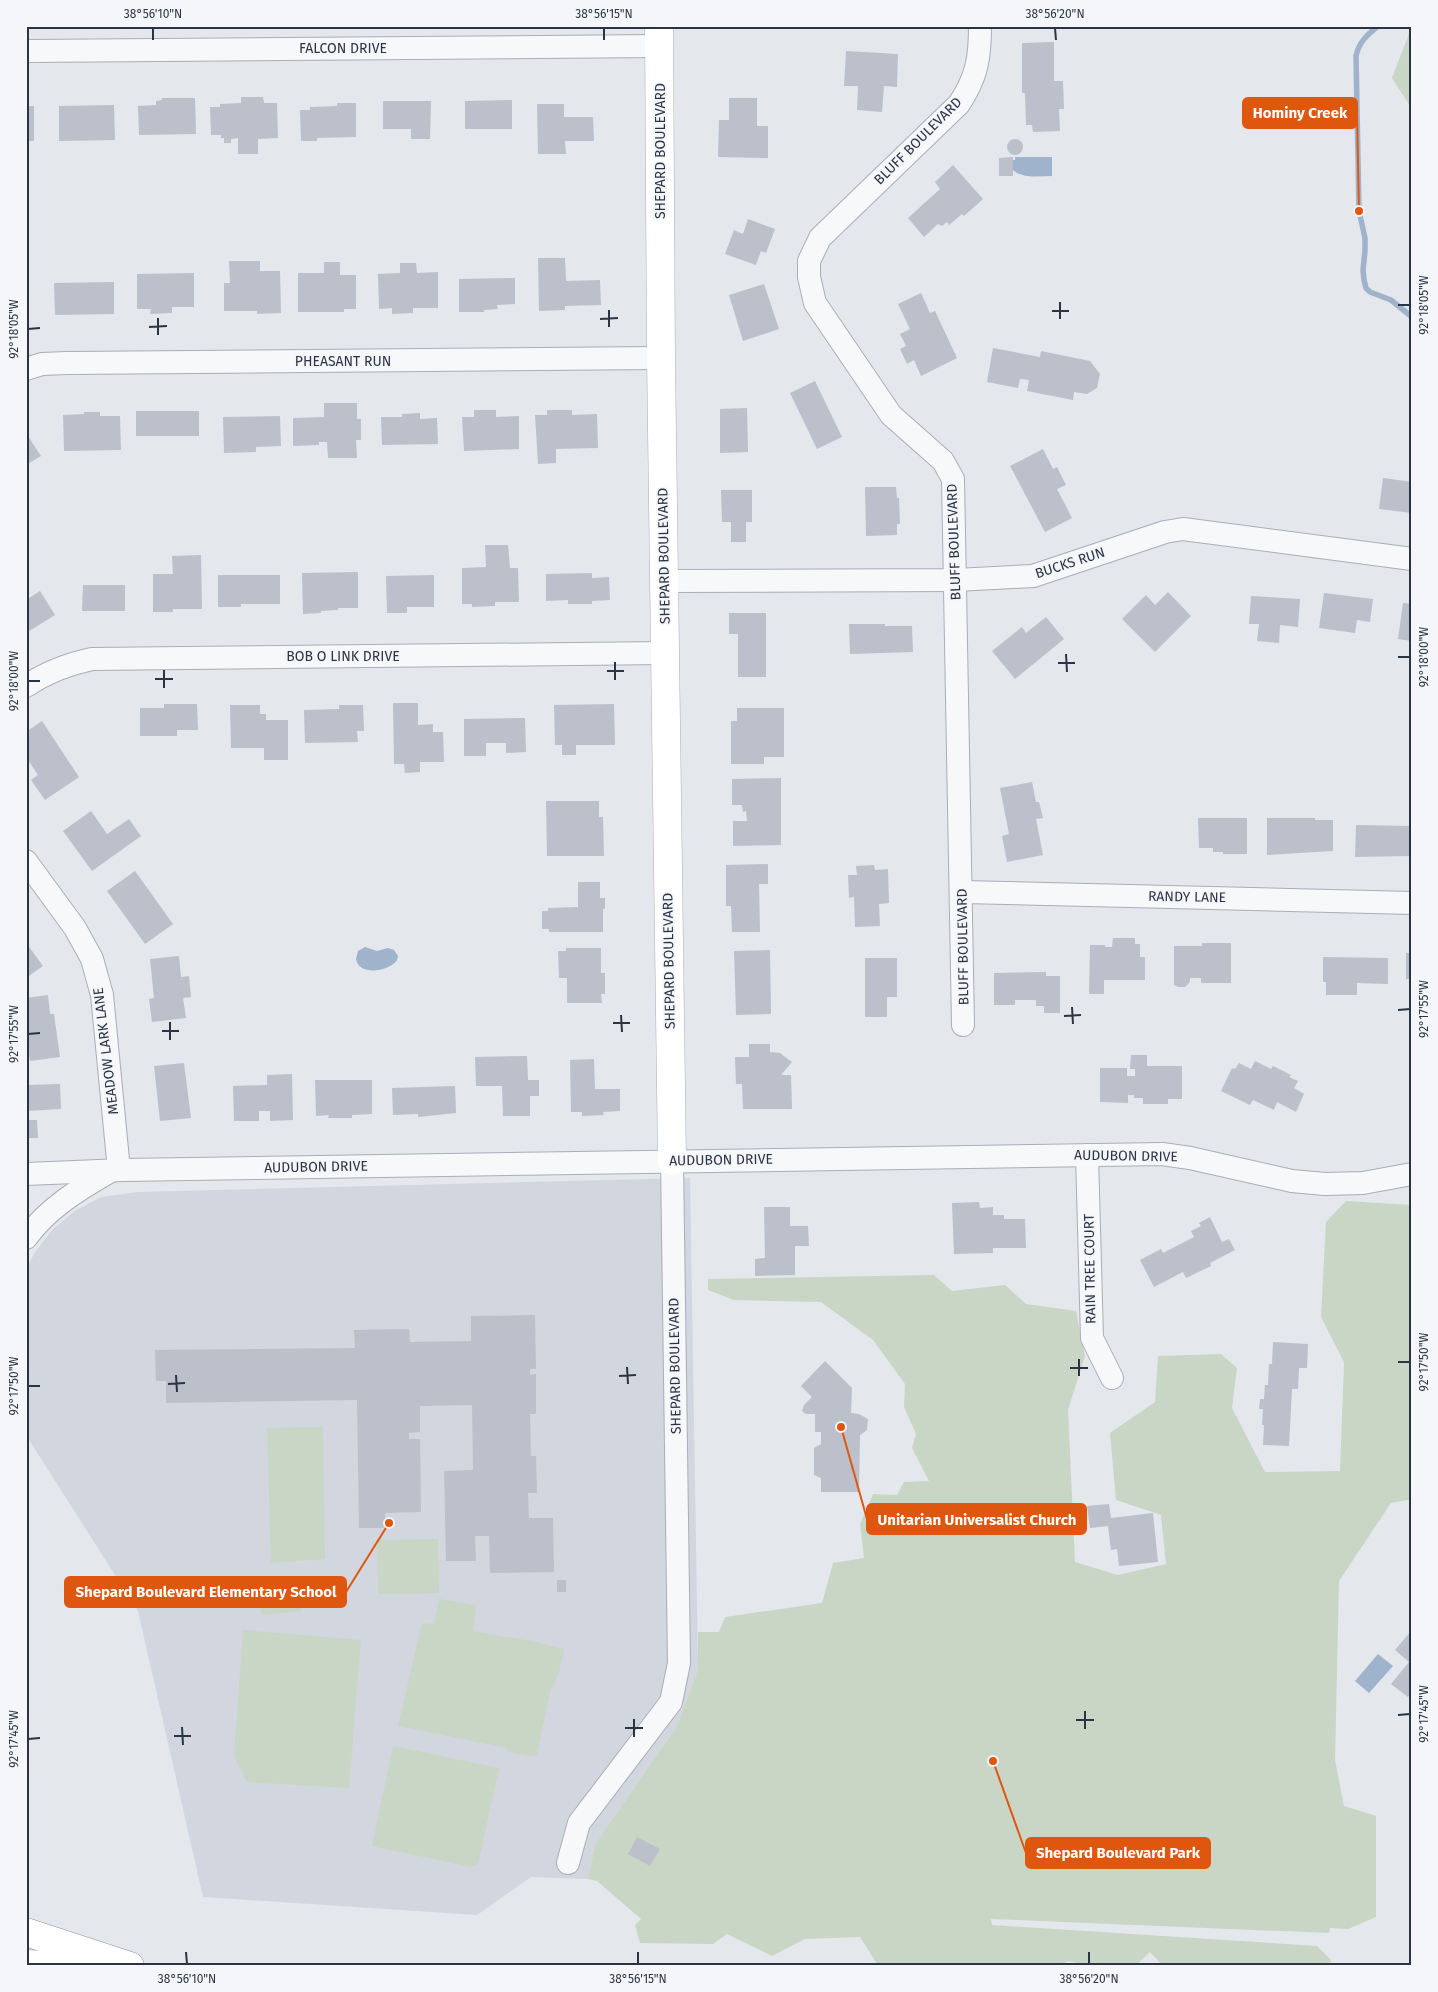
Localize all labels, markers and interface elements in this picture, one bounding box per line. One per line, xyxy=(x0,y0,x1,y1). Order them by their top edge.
text: 38°56'10"N xyxy=(124,7,182,21)
text: 38°56'15"N xyxy=(575,7,633,21)
text: 38°56'20"N xyxy=(1025,7,1085,21)
street label: FALCON DRIVE xyxy=(299,40,387,57)
street label: SHEPARD BOULEVARD xyxy=(652,83,669,219)
street label: BLUFF BOULEVARD xyxy=(871,94,965,188)
callout: Hominy Creek xyxy=(1243,98,1357,128)
text: Hominy Creek xyxy=(1253,104,1348,122)
text: 92°18'05"W xyxy=(1417,275,1431,335)
text: 92°18'05"W xyxy=(7,299,21,359)
street label: PHEASANT RUN xyxy=(295,353,391,370)
street label: BLUFF BOULEVARD xyxy=(943,483,965,601)
street label: SHEPARD BOULEVARD xyxy=(654,488,674,624)
street label: BUCKS RUN xyxy=(1033,544,1107,582)
text: 92°18'00"W xyxy=(1417,627,1431,687)
street label: BOB O LINK DRIVE xyxy=(286,648,400,665)
text: 92°18'00"W xyxy=(7,651,21,711)
street label: BLUFF BOULEVARD xyxy=(953,888,973,1006)
street label: RANDY LANE xyxy=(1148,888,1226,906)
street label: SHEPARD BOULEVARD xyxy=(659,893,679,1029)
text: 92°17'55"W xyxy=(1417,980,1431,1038)
street label: MEADOW LARK LANE xyxy=(90,987,122,1115)
text: 92°17'55"W xyxy=(7,1005,21,1063)
street label: AUDUBON DRIVE xyxy=(1074,1147,1178,1165)
street label: AUDUBON DRIVE xyxy=(669,1151,773,1169)
street label: AUDUBON DRIVE xyxy=(264,1158,368,1176)
street label: RAIN TREE COURT xyxy=(1081,1213,1099,1324)
street label: SHEPARD BOULEVARD xyxy=(665,1298,685,1434)
text: 92°17'50"W xyxy=(1417,1333,1431,1391)
text: 92°17'50"W xyxy=(7,1357,21,1415)
callout: Unitarian Universalist Church xyxy=(867,1504,1086,1534)
text: Unitarian Universalist Church xyxy=(877,1511,1077,1529)
callout: Shepard Boulevard Elementary School xyxy=(65,1577,346,1607)
text: Shepard Boulevard Elementary School xyxy=(75,1583,337,1601)
text: 92°17'45"W xyxy=(1417,1685,1431,1743)
text: 92°17'45"W xyxy=(7,1710,21,1768)
callout: Shepard Boulevard Park xyxy=(1026,1838,1210,1868)
text: Shepard Boulevard Park xyxy=(1036,1844,1201,1862)
text: 38°56'10"N xyxy=(158,1972,216,1986)
text: 38°56'15"N xyxy=(609,1972,667,1986)
text: 38°56'20"N xyxy=(1059,1972,1119,1986)

